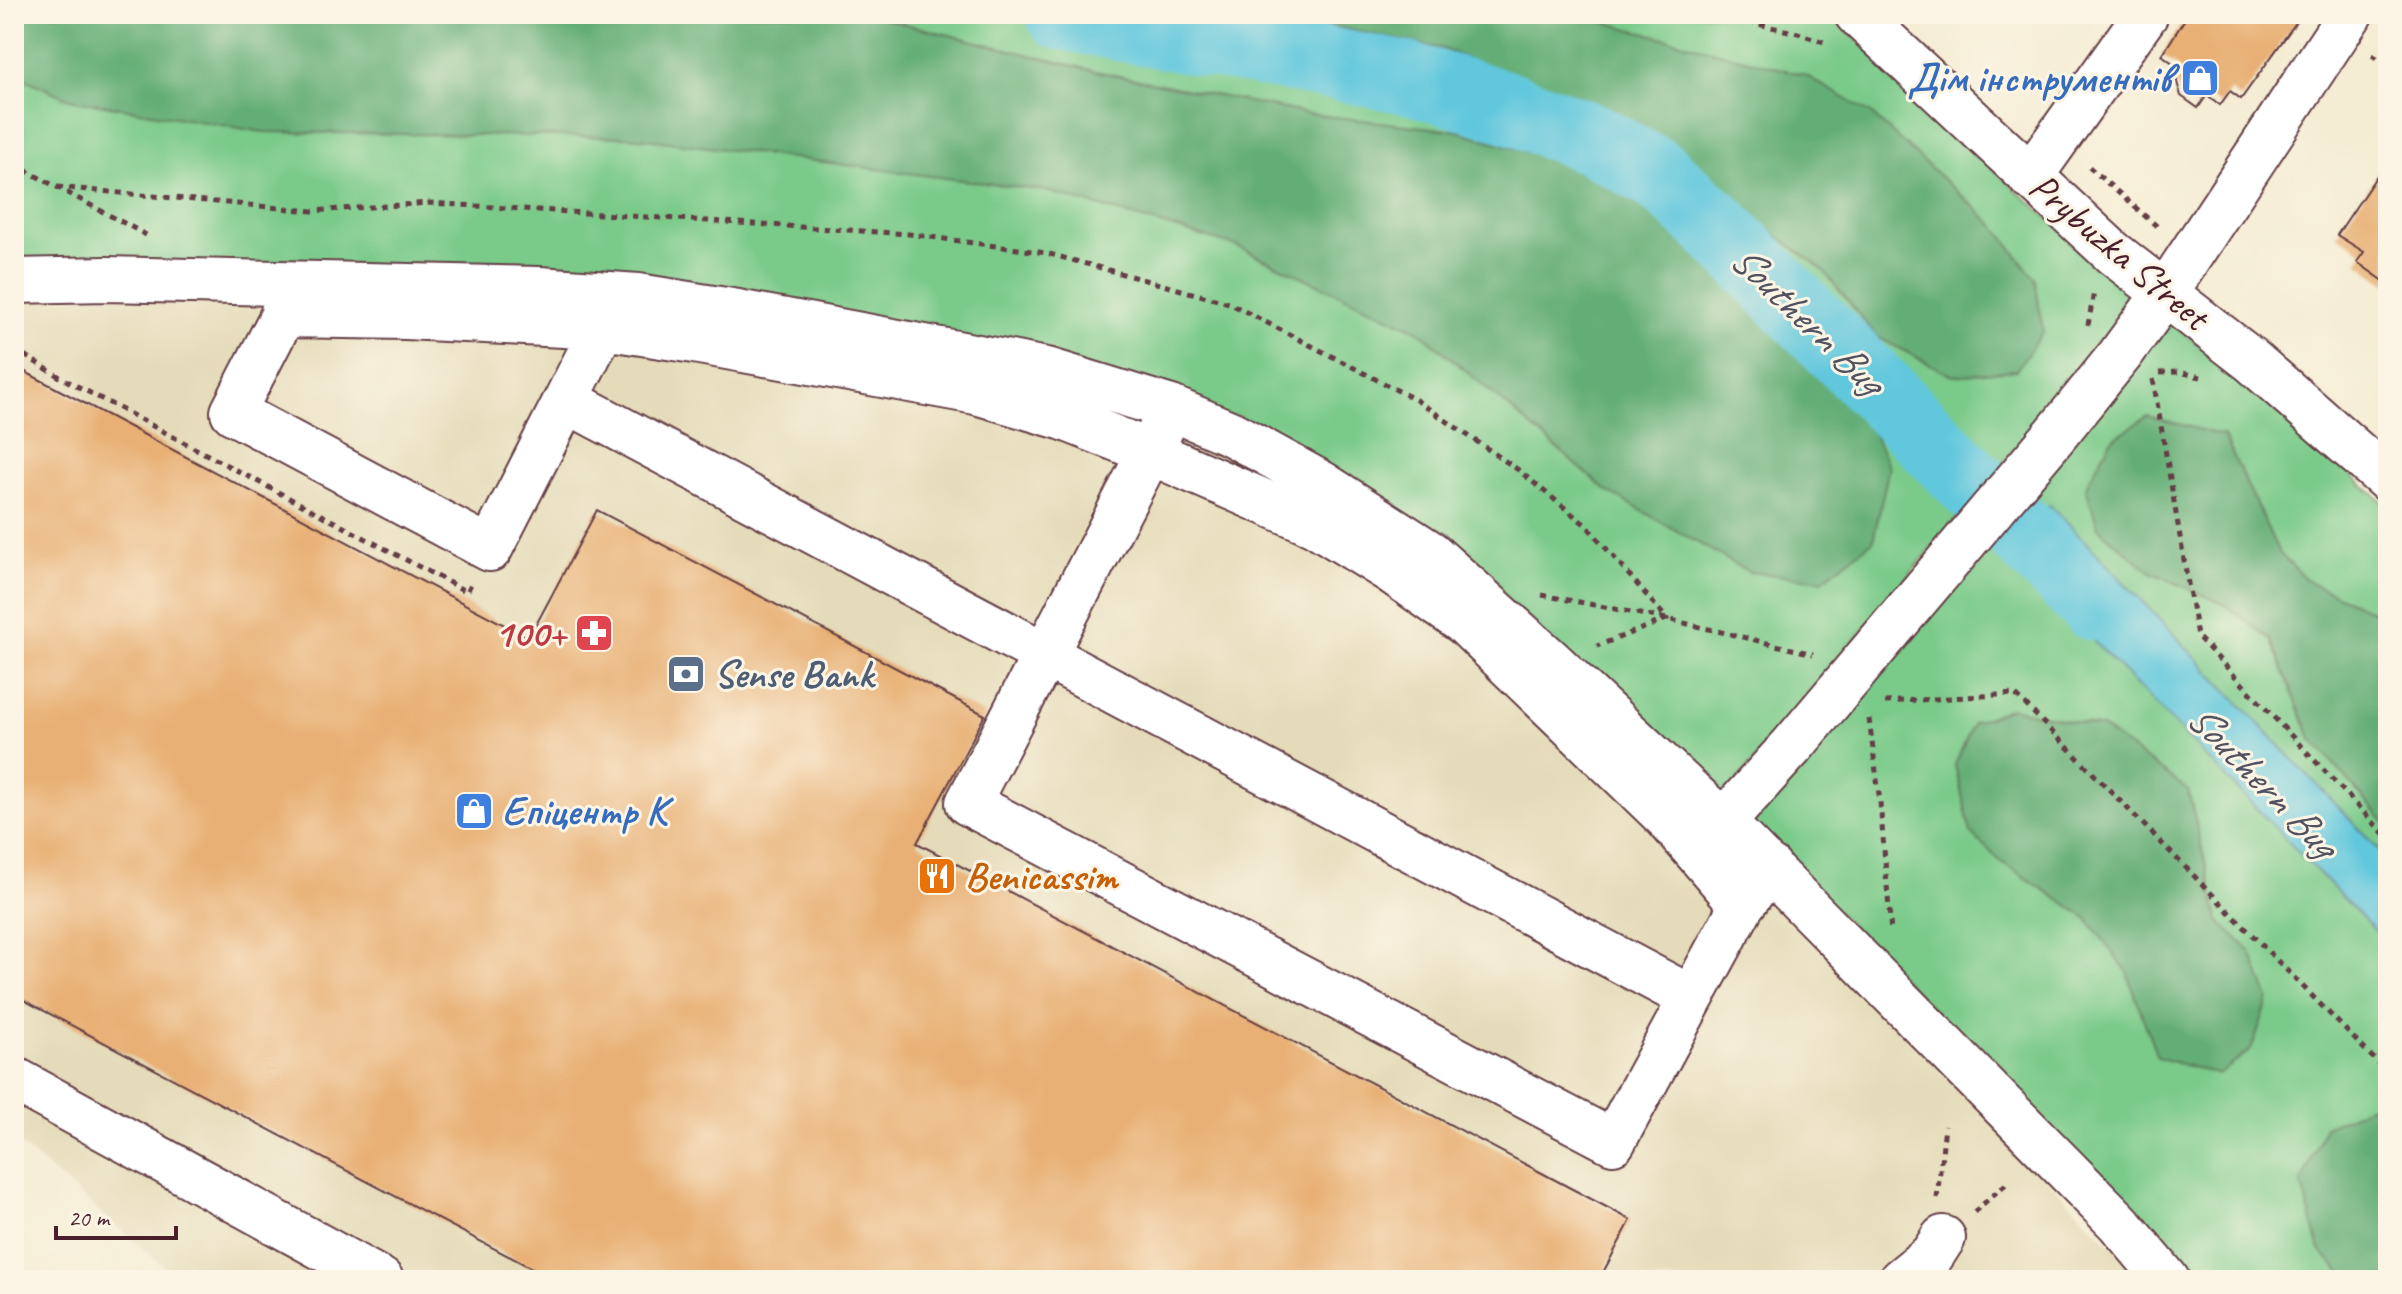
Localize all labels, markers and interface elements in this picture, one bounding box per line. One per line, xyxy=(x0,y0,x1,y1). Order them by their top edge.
place label: Дім інструментів xyxy=(1907,53,2181,103)
shop icon: Дім інструментів xyxy=(2179,57,2221,99)
street label: Prybuzka Street xyxy=(2019,161,2222,343)
water label: Southern Bug xyxy=(1719,233,1899,409)
place label: 100+ xyxy=(494,608,568,658)
pharmacy icon: 100+ xyxy=(573,612,615,654)
place label: Sense Bank xyxy=(714,649,877,699)
bank icon: Sense Bank xyxy=(665,653,707,695)
water label: Southern Bug xyxy=(2176,692,2352,872)
place label: Епіцентр К xyxy=(502,786,674,836)
shop icon: Епіцентр К xyxy=(453,790,495,832)
place label: Benicassim xyxy=(965,851,1119,901)
restaurant icon: Benicassim xyxy=(916,855,958,897)
scale bar xyxy=(56,1190,176,1240)
text: 20 m xyxy=(68,1203,111,1233)

